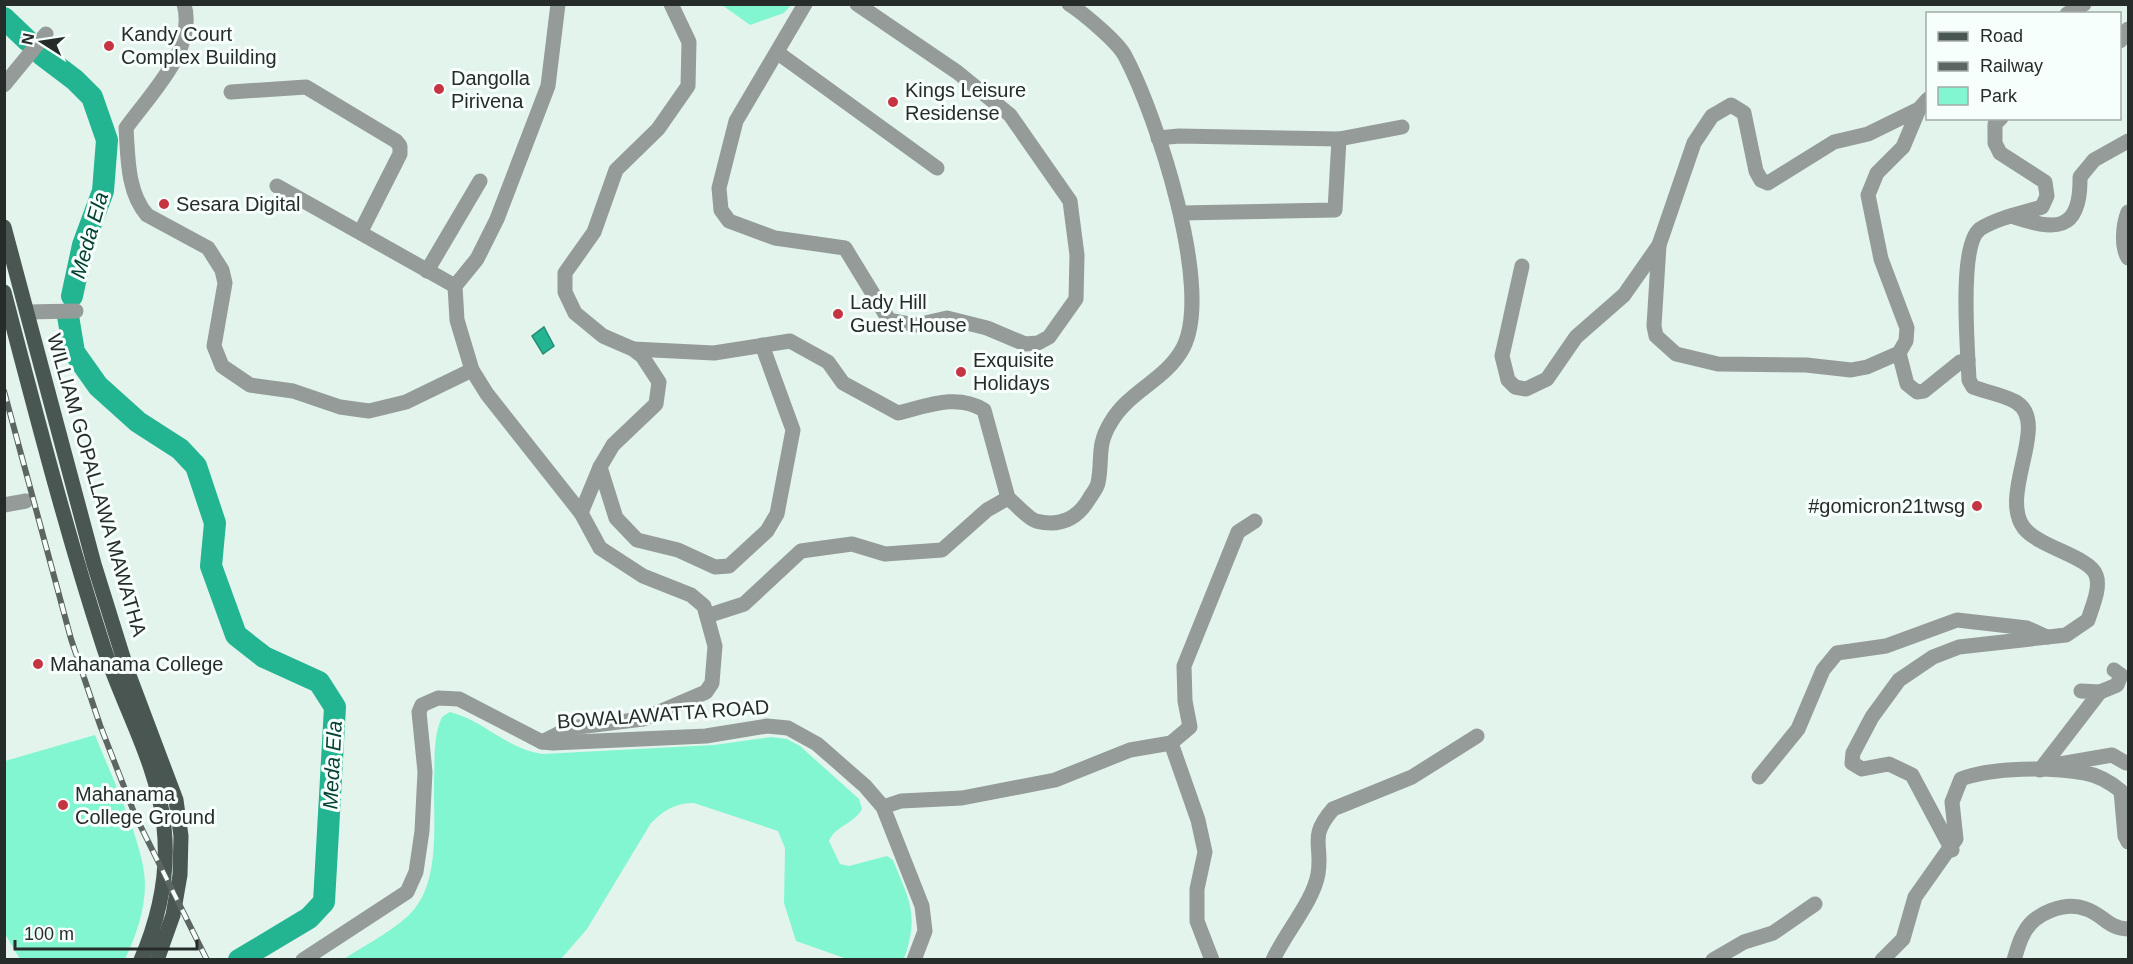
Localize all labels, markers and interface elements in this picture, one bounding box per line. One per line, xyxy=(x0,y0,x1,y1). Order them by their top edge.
north arrow xyxy=(12,12,72,72)
legend xyxy=(1926,12,2121,120)
place label: Kandy Court Complex Building xyxy=(121,23,277,68)
text: Road xyxy=(1980,26,2023,46)
text: N xyxy=(18,32,37,46)
marker: Kandy Court Complex Building xyxy=(102,39,116,53)
text: Railway xyxy=(1980,56,2043,76)
place label: Dangolla Pirivena xyxy=(451,67,531,112)
place label: Kings Leisure Residense xyxy=(905,79,1026,124)
marker: Dangolla Pirivena xyxy=(432,82,446,96)
text: Park xyxy=(1980,86,2018,106)
marker: Kings Leisure Residense xyxy=(886,95,900,109)
water label: Meda Ela xyxy=(66,189,112,281)
place label: Sesara Digital xyxy=(176,193,301,215)
marker: Sesara Digital xyxy=(157,197,171,211)
place label: Lady Hill Guest House xyxy=(850,291,967,336)
marker: Lady Hill Guest House xyxy=(831,307,845,321)
street label: WILLIAM GOPALLAWA MAWATHA xyxy=(43,331,151,640)
place label: Exquisite Holidays xyxy=(973,349,1054,394)
marker: Exquisite Holidays xyxy=(954,365,968,379)
place label: #gomicron21twsg xyxy=(1808,495,1965,517)
marker: #gomicron21twsg xyxy=(1970,499,1984,513)
place label: Mahanama College xyxy=(50,653,223,675)
marker: Mahanama College xyxy=(31,657,45,671)
street label: BOWALAWATTA ROAD xyxy=(556,696,770,732)
water label: Meda Ela xyxy=(318,720,346,810)
place label: Mahanama College Ground xyxy=(75,783,215,828)
marker: Mahanama College Ground xyxy=(56,798,70,812)
scale bar xyxy=(15,913,196,951)
text: 100 m xyxy=(24,924,74,944)

